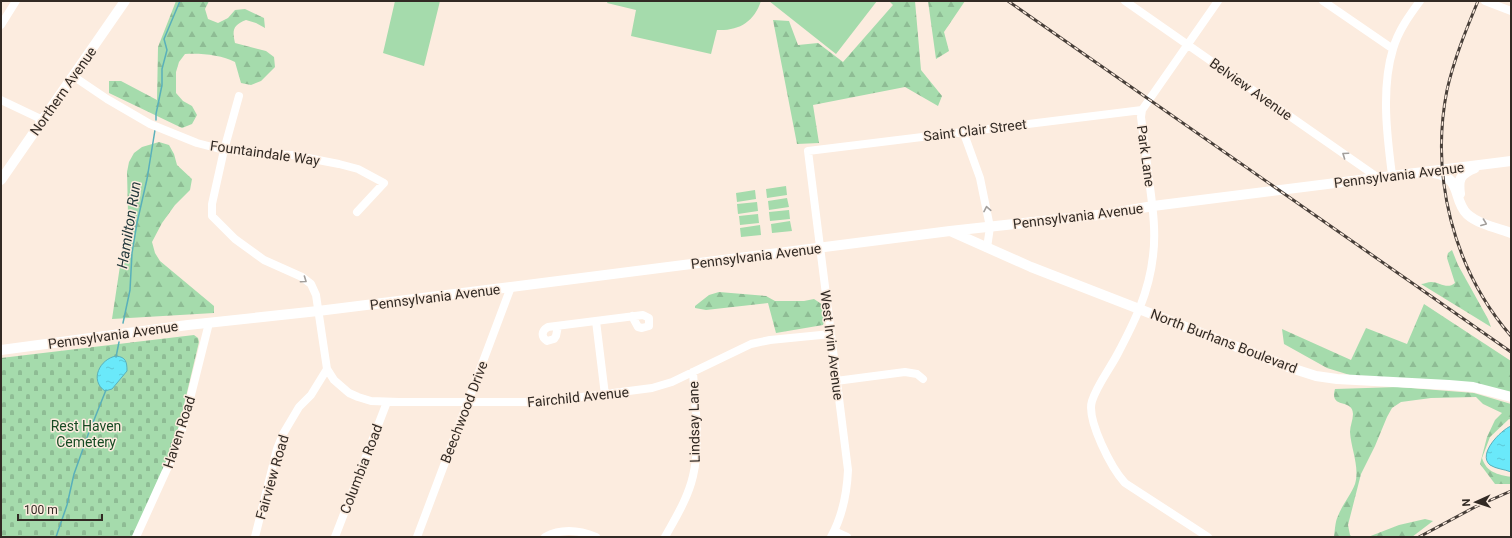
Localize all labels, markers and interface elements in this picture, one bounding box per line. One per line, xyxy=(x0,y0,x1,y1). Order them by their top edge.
street label: Northern Avenue xyxy=(26,44,100,138)
street label: Belview Avenue xyxy=(1207,55,1295,123)
street label: Saint Clair Street xyxy=(923,116,1028,144)
street label: Park Lane xyxy=(1134,124,1158,188)
street label: Fountaindale Way xyxy=(209,137,321,169)
one-way arrow xyxy=(1342,152,1349,159)
street label: Pennsylvania Avenue xyxy=(1333,159,1465,191)
water label: Hamilton Run xyxy=(113,180,145,270)
street label: Pennsylvania Avenue xyxy=(1012,200,1144,232)
one-way arrow xyxy=(983,206,991,212)
one-way arrow xyxy=(1480,218,1487,226)
street label: Pennsylvania Avenue xyxy=(690,240,822,272)
one-way arrow xyxy=(300,275,307,282)
street label: Pennsylvania Avenue xyxy=(369,281,501,313)
street label: West Irvin Avenue xyxy=(817,289,847,401)
street label: North Burhans Boulevard xyxy=(1148,306,1300,376)
street label: Pennsylvania Avenue xyxy=(47,318,179,352)
street label: Beechwood Drive xyxy=(437,359,491,465)
street label: Lindsay Lane xyxy=(685,381,703,463)
street label: Fairchild Avenue xyxy=(526,384,630,410)
street label: Haven Road xyxy=(160,394,198,470)
park label: Rest Haven Cemetery xyxy=(51,418,121,450)
street label: Columbia Road xyxy=(337,422,385,516)
street label: Fairview Road xyxy=(252,433,292,521)
north arrow xyxy=(1456,482,1496,522)
scale bar xyxy=(18,496,102,522)
text: N xyxy=(1460,498,1473,507)
text: 100 m xyxy=(24,503,58,517)

